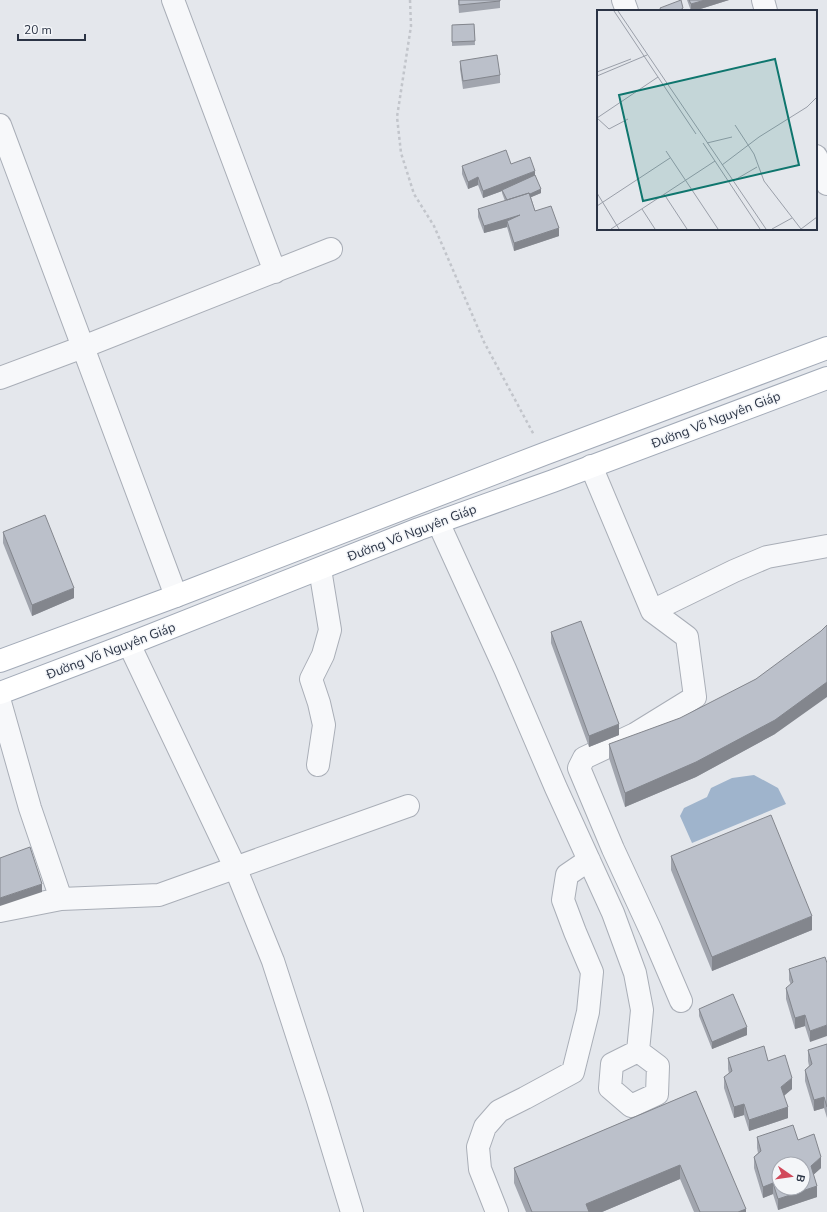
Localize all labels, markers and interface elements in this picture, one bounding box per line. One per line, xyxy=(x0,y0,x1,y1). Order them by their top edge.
inset map xyxy=(597,10,817,230)
scale bar xyxy=(18,16,85,42)
text: 20 m xyxy=(24,22,52,38)
street label: Đường Võ Nguyên Giáp xyxy=(648,387,783,453)
street label: Đường Võ Nguyên Giáp xyxy=(344,500,479,566)
street label: Đường Võ Nguyên Giáp xyxy=(43,618,178,684)
north arrow xyxy=(771,1156,811,1196)
text: B xyxy=(792,1173,808,1184)

